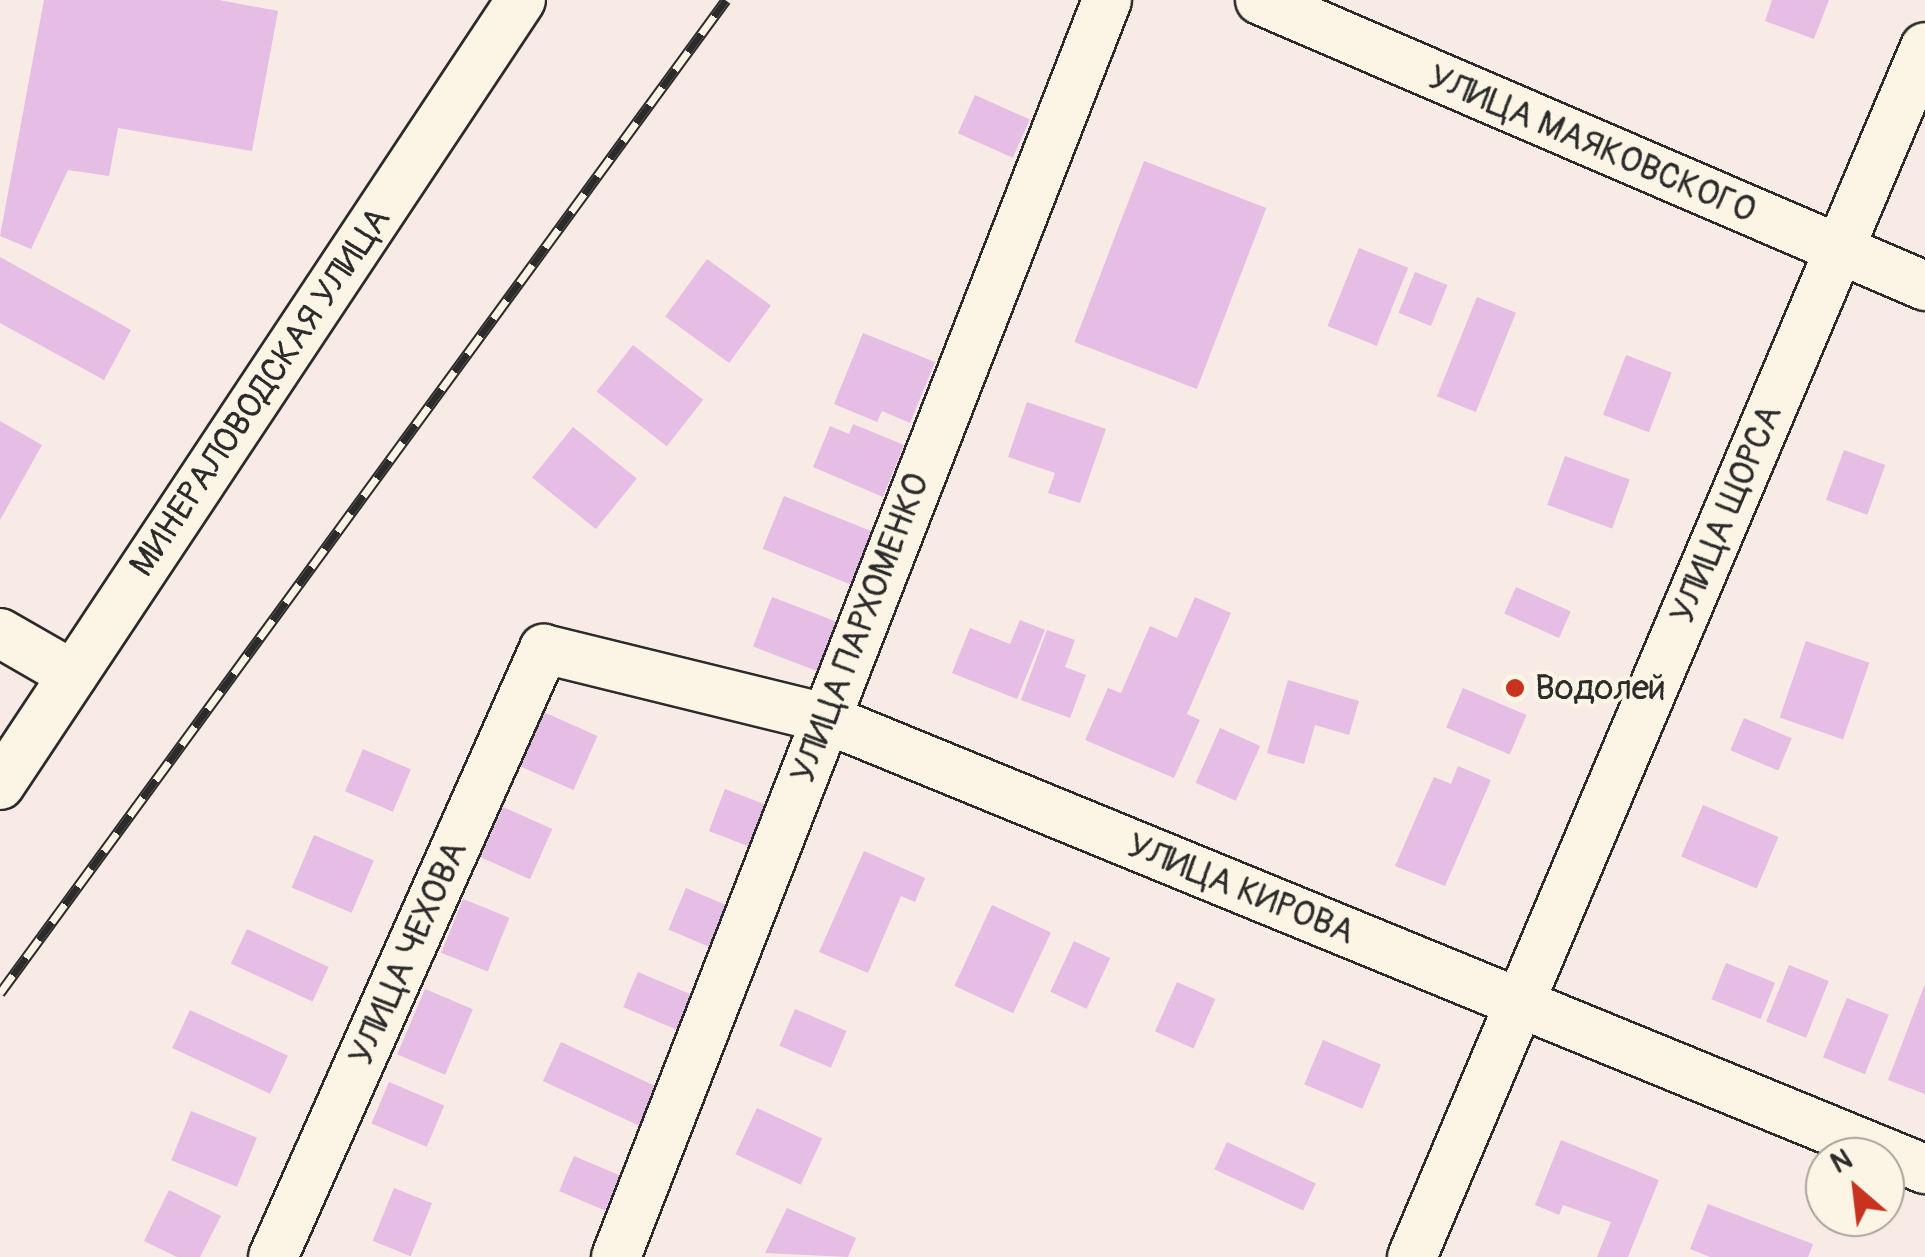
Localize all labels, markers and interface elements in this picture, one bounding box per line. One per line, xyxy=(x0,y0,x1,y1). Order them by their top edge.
street label: УЛИЦА МАЯКОВСКОГО xyxy=(1422,56,1762,232)
street label: МИНЕРАЛОВОДСКАЯ УЛИЦА xyxy=(121,200,399,584)
street label: УЛИЦА ЩОРСА xyxy=(1661,398,1791,630)
street label: УЛИЦА ПАРХОМЕНКО xyxy=(782,467,938,789)
place label: Водолей xyxy=(1535,667,1666,709)
marker: Водолей xyxy=(1504,677,1526,699)
street label: УЛИЦА КИРОВА xyxy=(1121,824,1361,954)
street label: УЛИЦА ЧЕХОВА xyxy=(340,834,476,1072)
north arrow xyxy=(1805,1137,1905,1237)
text: N xyxy=(1825,1142,1858,1182)

